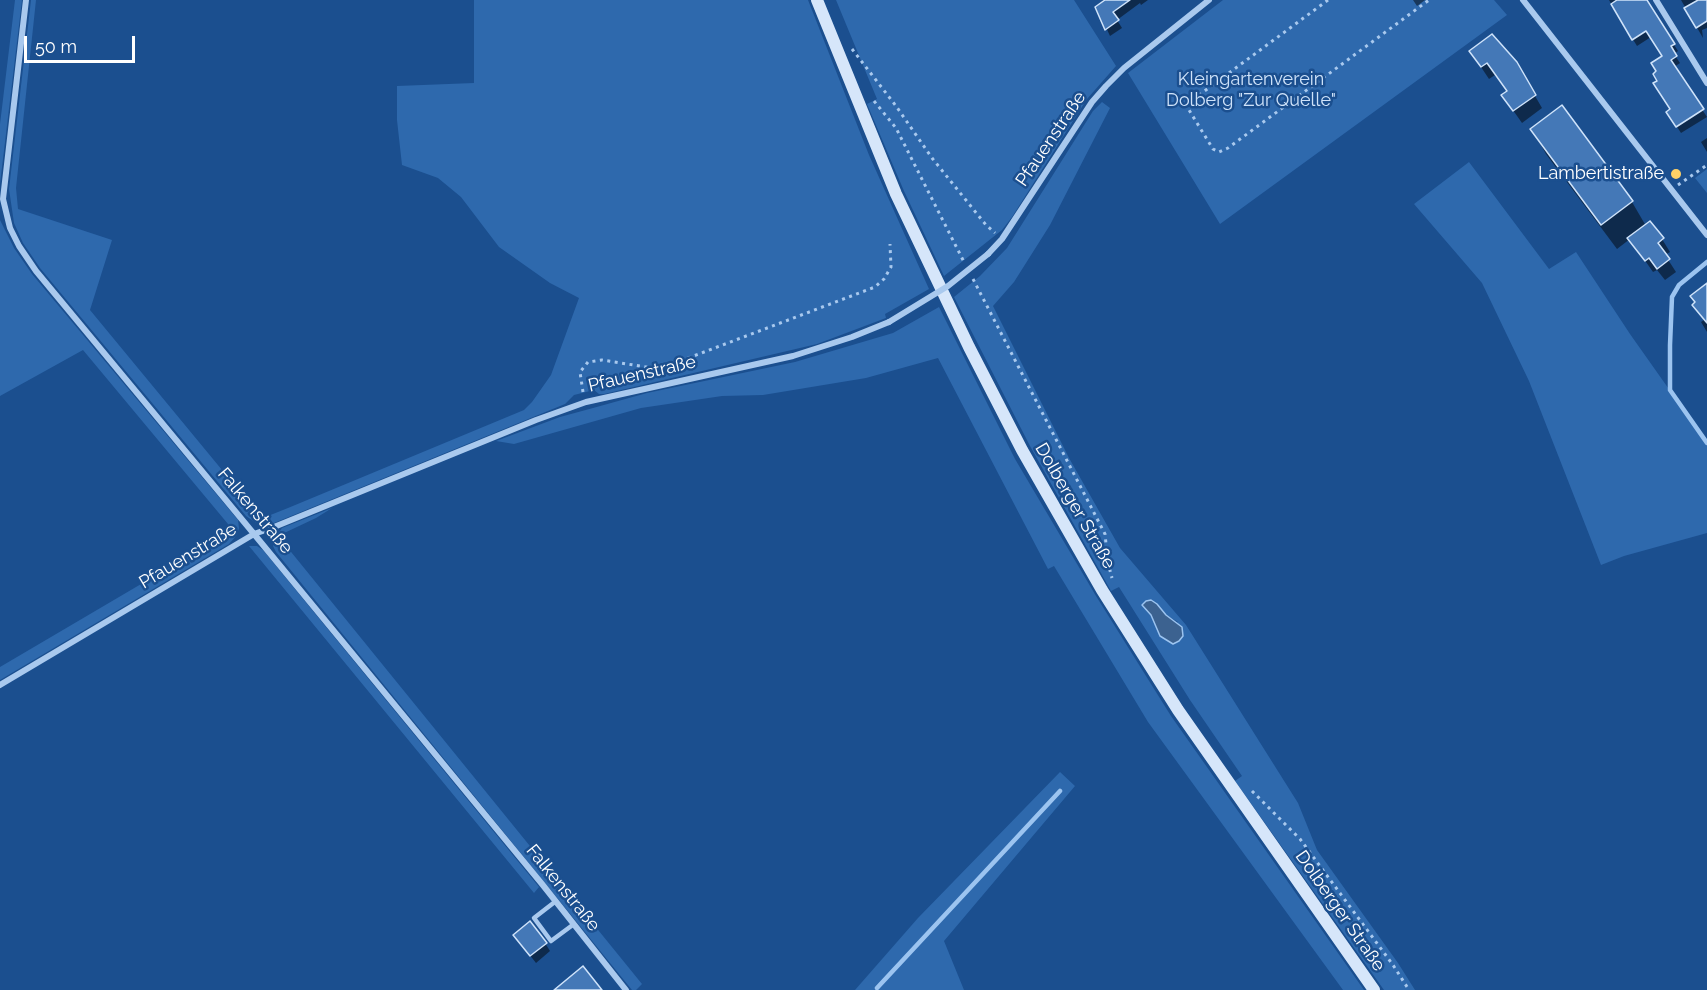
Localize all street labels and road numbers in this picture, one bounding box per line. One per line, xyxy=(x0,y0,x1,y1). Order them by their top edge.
street label: Pfauenstraße xyxy=(1011,87,1091,191)
street label: Pfauenstraße xyxy=(586,351,698,397)
street label: Dolberger Straße xyxy=(1030,439,1120,573)
street label: Falkenstraße xyxy=(213,464,297,558)
street label: Pfauenstraße xyxy=(135,518,241,594)
street label: Falkenstraße xyxy=(521,840,605,936)
street label: Dolberger Straße xyxy=(1290,847,1390,975)

